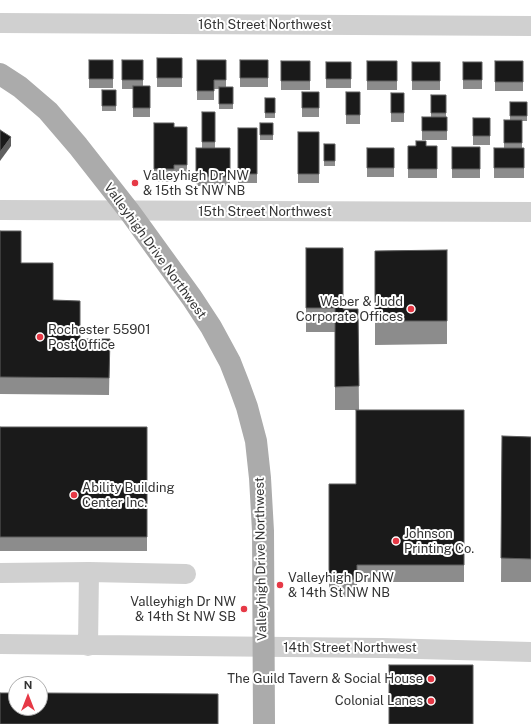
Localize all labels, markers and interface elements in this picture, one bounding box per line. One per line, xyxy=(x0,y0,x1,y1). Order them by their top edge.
street label: 16th Street Northwest xyxy=(198,17,332,33)
place label: Valleyhigh Dr NW & 15th St NW NB xyxy=(143,168,249,199)
marker: Valleyhigh Dr NW & 15th St NW NB xyxy=(130,178,140,188)
street label: Valleyhigh Drive Northwest xyxy=(101,180,209,322)
street label: 15th Street Northwest xyxy=(198,204,332,220)
place label: Weber & Judd Corporate Offices xyxy=(296,294,403,325)
marker: Weber & Judd Corporate Offices xyxy=(406,304,416,314)
place label: Rochester 55901 Post Office xyxy=(48,322,151,353)
marker: Rochester 55901 Post Office xyxy=(35,332,45,342)
street label: Valleyhigh Drive Northwest xyxy=(252,477,270,641)
place label: Ability Building Center Inc. xyxy=(82,480,175,511)
marker: Ability Building Center Inc. xyxy=(69,490,79,500)
place label: Johnson Printing Co. xyxy=(404,526,474,557)
marker: Johnson Printing Co. xyxy=(391,536,401,546)
place label: Valleyhigh Dr NW & 14th St NW NB xyxy=(288,570,394,601)
marker: Valleyhigh Dr NW & 14th St NW NB xyxy=(275,580,285,590)
place label: Valleyhigh Dr NW & 14th St NW SB xyxy=(130,594,236,625)
marker: Valleyhigh Dr NW & 14th St NW SB xyxy=(239,604,249,614)
street label: 14th Street Northwest xyxy=(283,640,417,656)
place label: The Guild Tavern & Social House xyxy=(227,671,423,687)
marker: The Guild Tavern & Social House xyxy=(426,674,436,684)
north arrow xyxy=(8,676,48,716)
text: N xyxy=(24,679,32,691)
place label: Colonial Lanes xyxy=(335,693,423,709)
marker: Colonial Lanes xyxy=(426,696,436,706)

